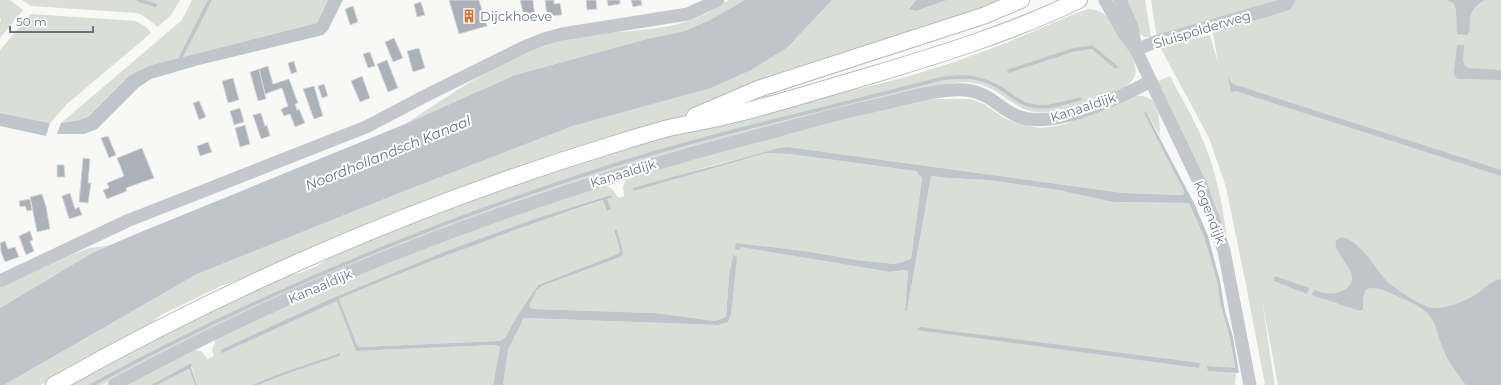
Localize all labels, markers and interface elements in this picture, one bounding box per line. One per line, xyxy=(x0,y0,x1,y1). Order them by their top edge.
street label: Sluispolderweg xyxy=(1152,7,1252,51)
scale bar xyxy=(10,8,93,34)
building icon: Dijckhoeve xyxy=(461,8,477,24)
place label: Dijckhoeve xyxy=(480,8,552,24)
text: 50 m xyxy=(16,14,47,29)
street label: Kanaaldijk xyxy=(1048,89,1118,125)
water label: Noordhollandsch Kanaal xyxy=(303,111,474,195)
street label: Kanaaldijk xyxy=(588,155,658,191)
street label: Kogendijk xyxy=(1191,178,1229,246)
street label: Kanaaldijk xyxy=(286,265,355,307)

